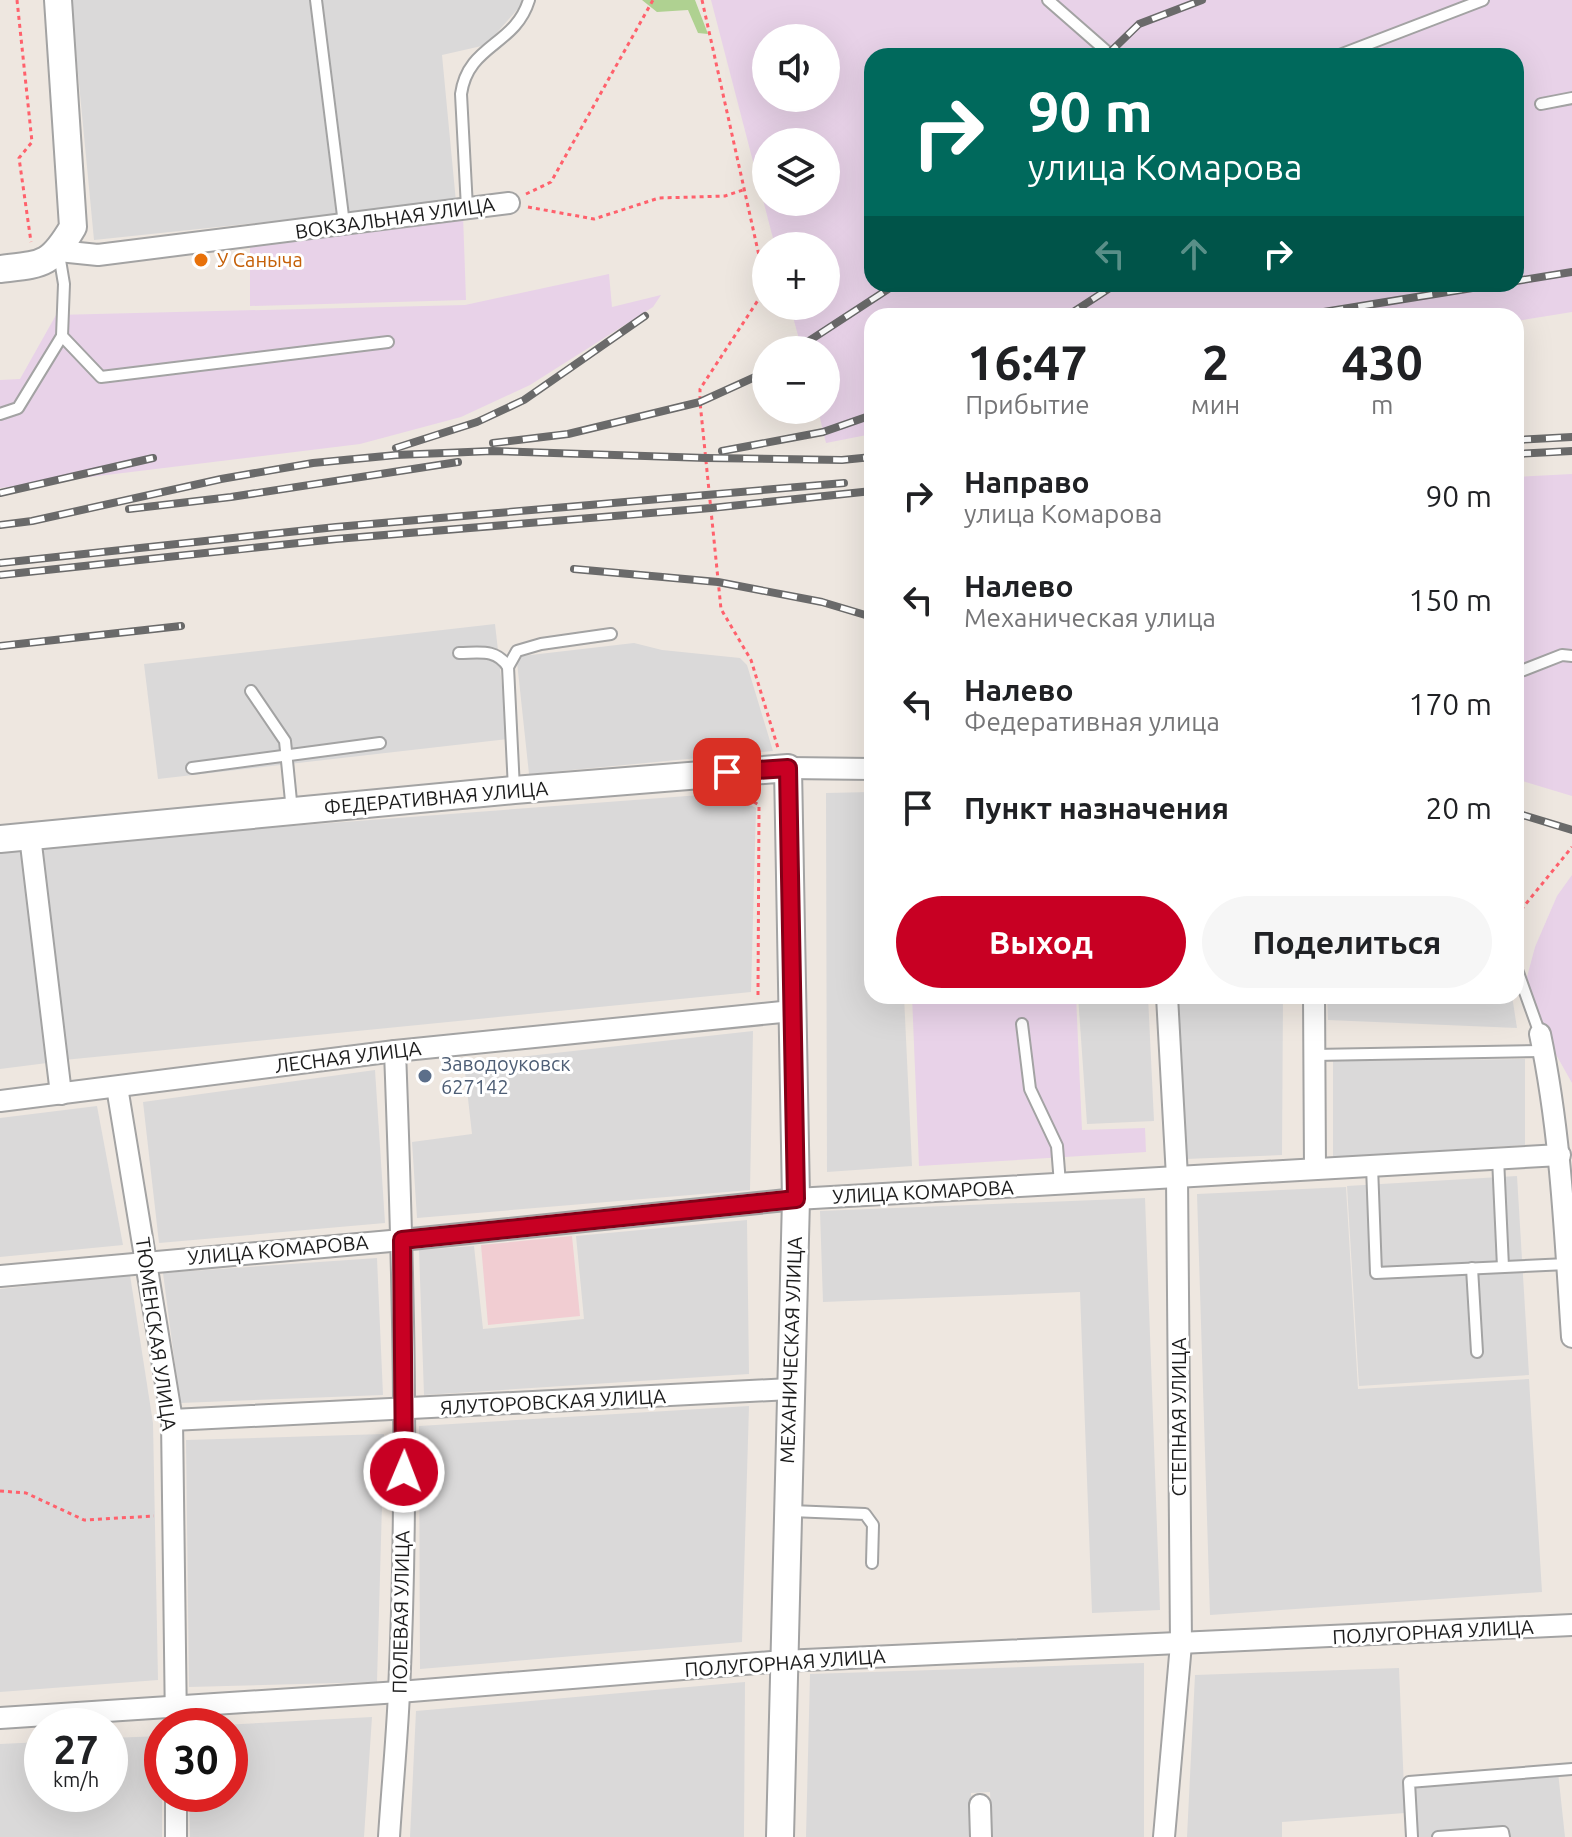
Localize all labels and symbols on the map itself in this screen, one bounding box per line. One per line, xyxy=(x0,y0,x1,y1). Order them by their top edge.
street label: ВОКЗАЛЬНАЯ УЛИЦА xyxy=(294,192,496,243)
place label: У Саныча xyxy=(217,248,303,271)
marker: У Саныча xyxy=(192,251,210,269)
pin xyxy=(693,738,761,806)
street label: ФЕДЕРАТИВНАЯ УЛИЦА xyxy=(323,776,549,819)
street label: ЛЕСНАЯ УЛИЦА xyxy=(273,1036,422,1077)
place label: Заводоуковск 627142 xyxy=(441,1052,571,1098)
marker: Заводоуковск 627142 xyxy=(416,1067,434,1085)
street label: УЛИЦА КОМАРОВА xyxy=(832,1175,1014,1208)
street label: УЛИЦА КОМАРОВА xyxy=(187,1230,369,1269)
street label: ТЮМЕНСКАЯ УЛИЦА xyxy=(132,1236,181,1432)
street label: МЕХАНИЧЕСКАЯ УЛИЦА xyxy=(775,1236,806,1464)
street label: СТЕПНАЯ УЛИЦА xyxy=(1167,1338,1190,1496)
street label: ЯЛУТОРОВСКАЯ УЛИЦА xyxy=(440,1384,666,1419)
position arrow xyxy=(362,1430,446,1514)
street label: ПОЛЕВАЯ УЛИЦА xyxy=(388,1530,413,1694)
street label: ПОЛУГОРНАЯ УЛИЦА xyxy=(1332,1615,1534,1648)
street label: ПОЛУГОРНАЯ УЛИЦА xyxy=(684,1644,886,1681)
speed limit sign: 30 xyxy=(144,1708,248,1812)

